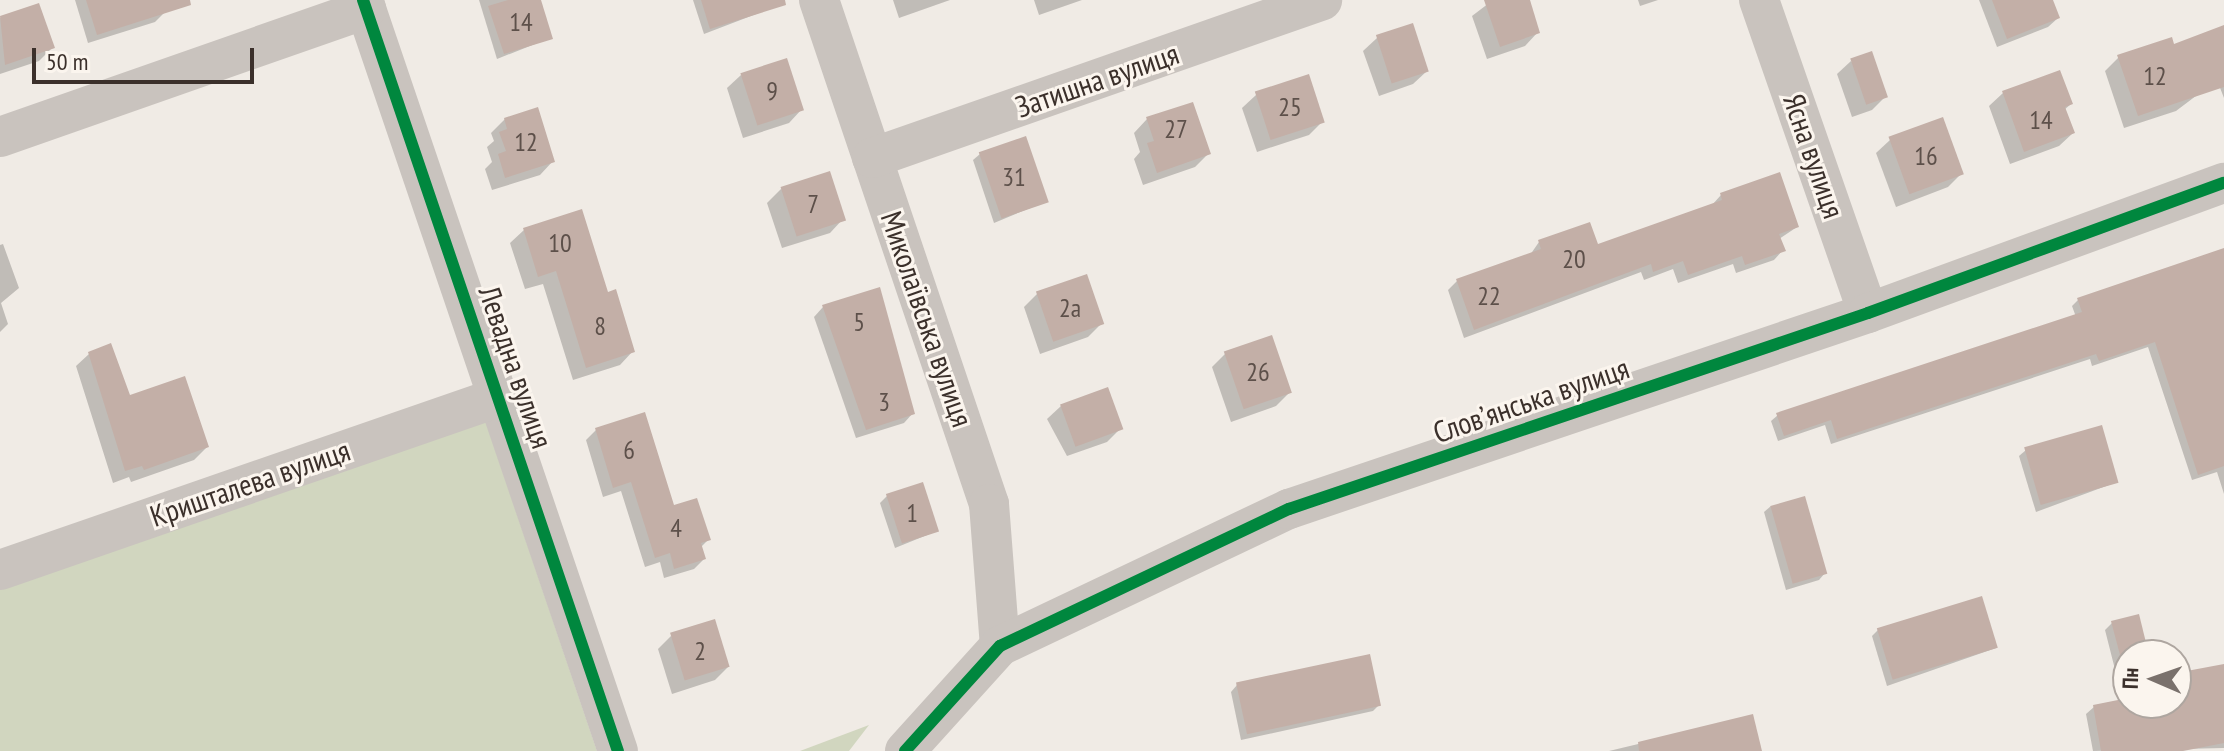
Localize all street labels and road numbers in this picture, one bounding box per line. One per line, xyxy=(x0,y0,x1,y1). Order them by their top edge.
street label: Затишна вулиця xyxy=(1011,35,1183,125)
street label: Ясна вулиця xyxy=(1776,89,1852,223)
street label: Миколаївська вулиця xyxy=(873,207,981,431)
street label: Левадна вулиця xyxy=(471,281,561,453)
street label: Словʼянська вулиця xyxy=(1428,350,1634,450)
street label: Кришталева вулиця xyxy=(145,432,355,534)

